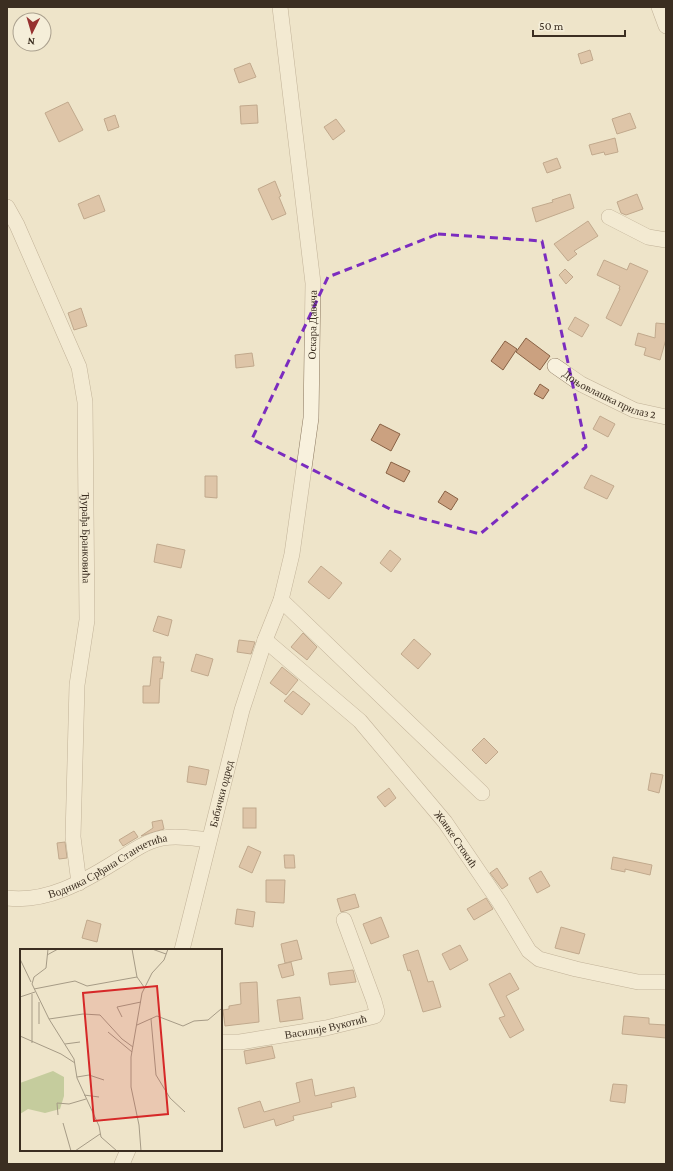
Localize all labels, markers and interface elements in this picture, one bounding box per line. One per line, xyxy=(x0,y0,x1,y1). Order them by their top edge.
north arrow xyxy=(12,12,52,52)
scale bar xyxy=(533,12,625,38)
text: 50 m xyxy=(539,19,564,33)
text: N xyxy=(26,36,35,48)
street label: Оскара Давича xyxy=(306,290,319,360)
street label: Доњовлашка прилаз 2 xyxy=(561,367,657,421)
street label: Ђурађа Бранковића xyxy=(80,492,93,584)
street label: Бабички одред xyxy=(207,759,235,828)
street label: Жанке Стокић xyxy=(432,808,480,870)
street label: Водника Срђана Станчетића xyxy=(47,831,168,900)
inset map xyxy=(20,949,222,1151)
street label: Василије Вукотић xyxy=(284,1012,368,1041)

